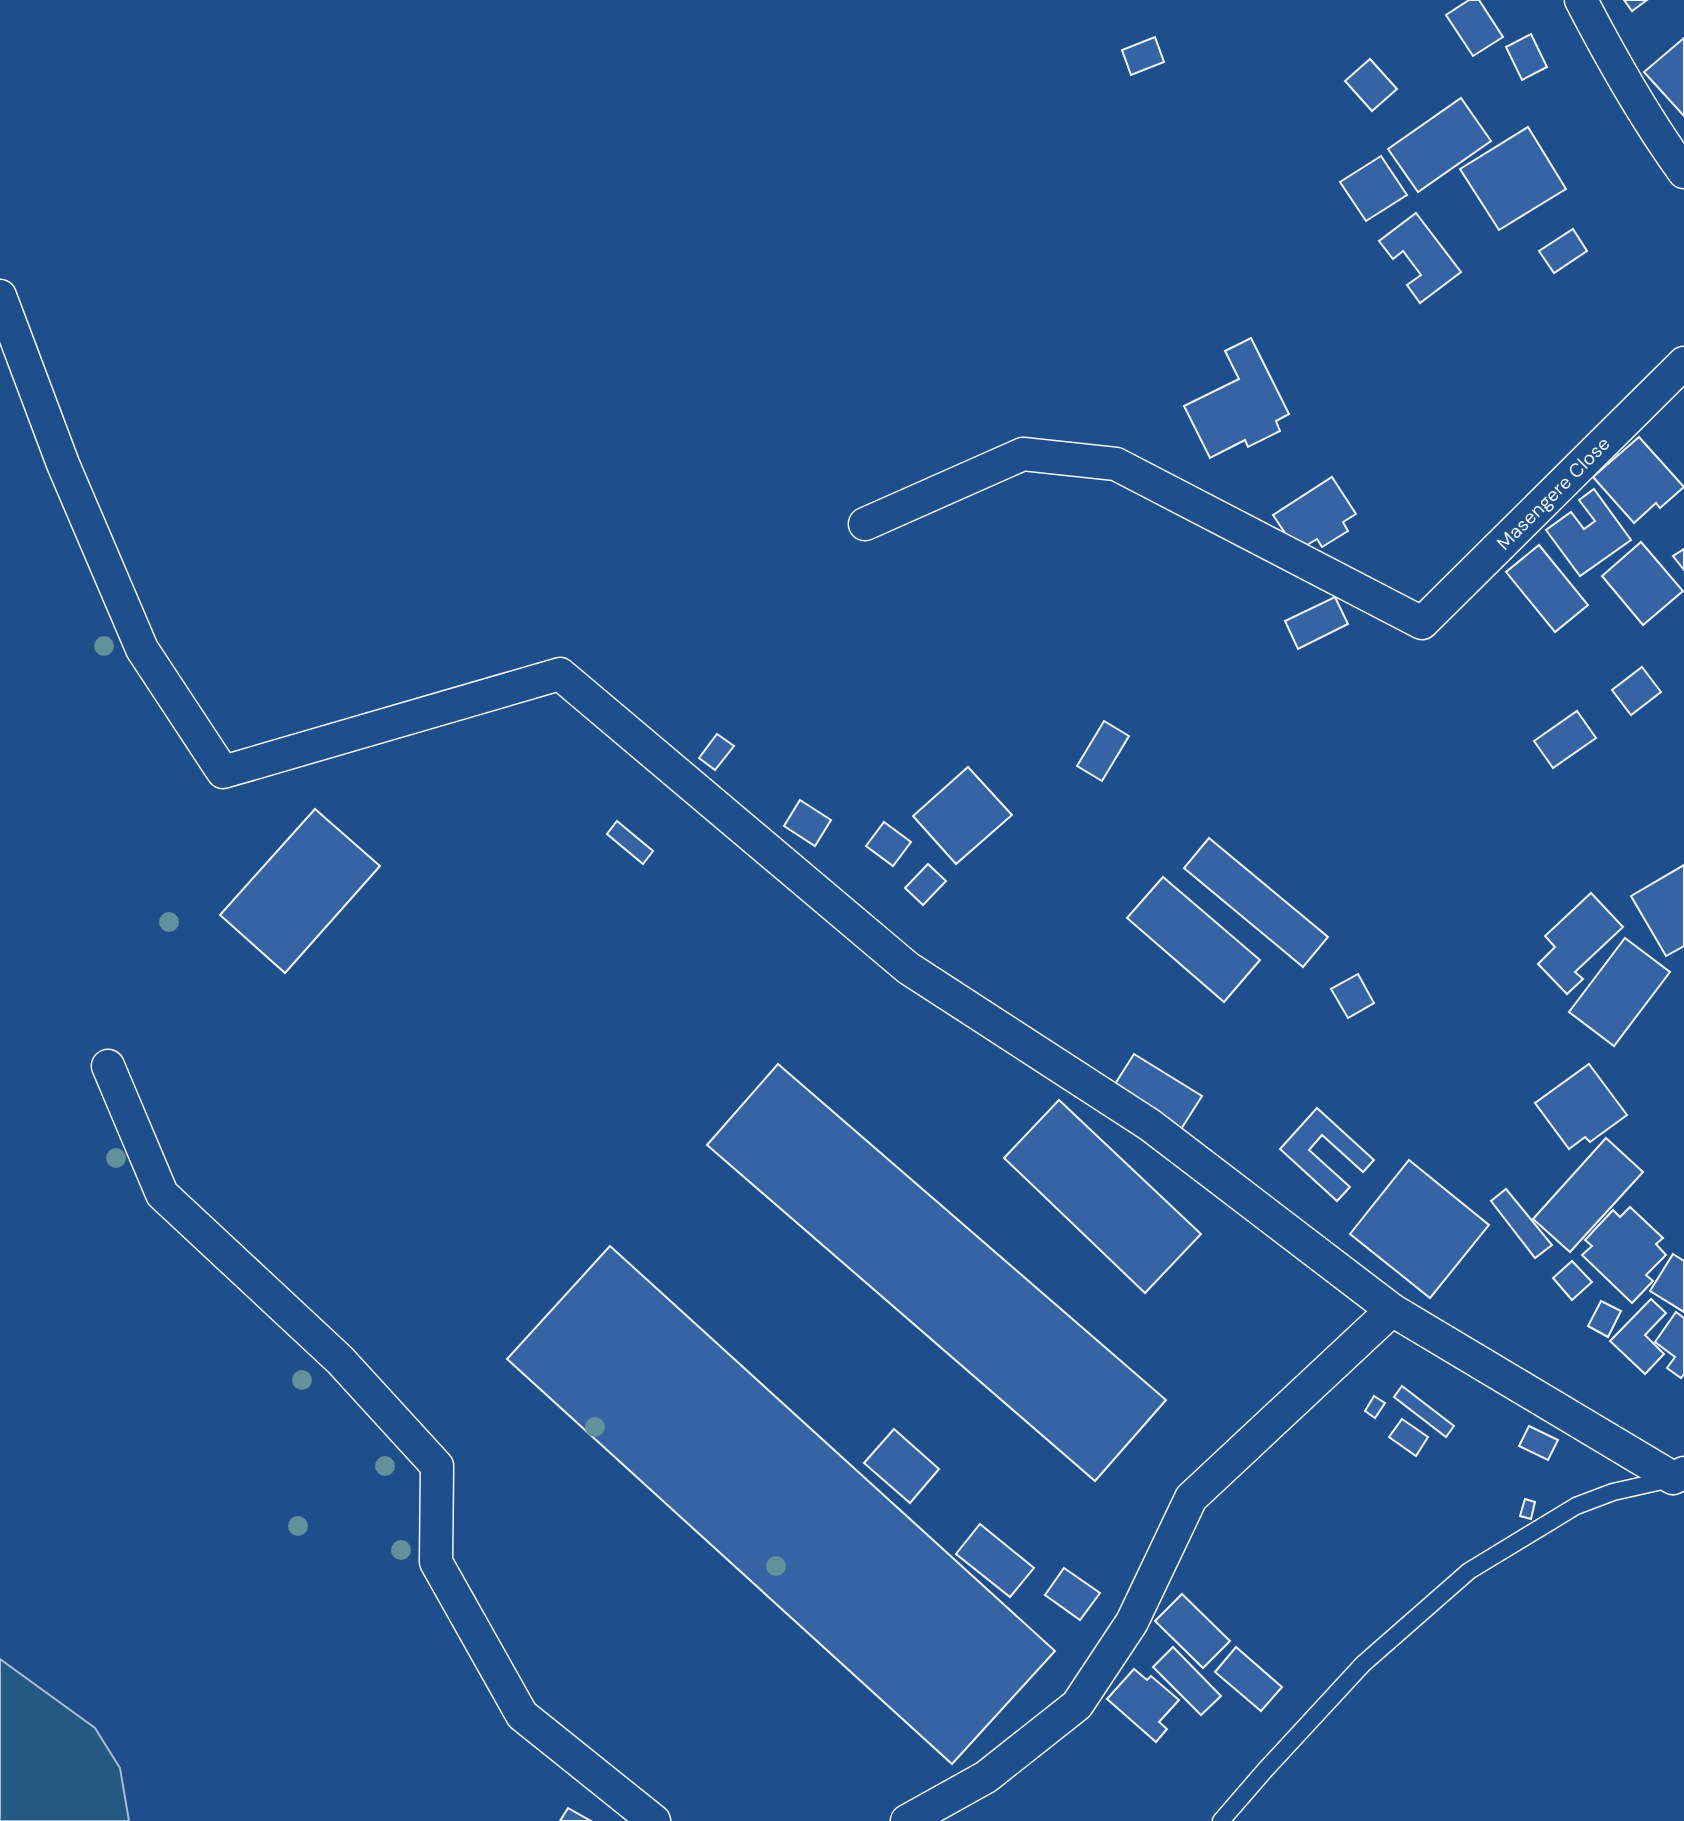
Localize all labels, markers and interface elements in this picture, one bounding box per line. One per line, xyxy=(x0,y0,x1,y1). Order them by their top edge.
street label: Masengere Close xyxy=(1491,431,1615,555)

